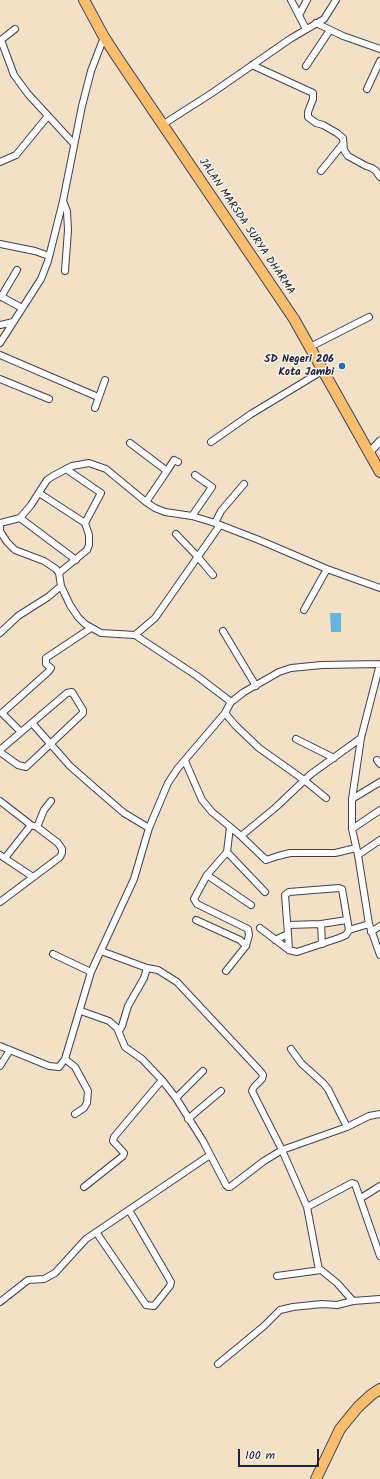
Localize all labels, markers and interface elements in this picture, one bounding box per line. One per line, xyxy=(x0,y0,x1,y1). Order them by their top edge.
street label: JALAN MARSDA SURYA DHARMA xyxy=(195,156,297,298)
place label: SD Negeri 206 Kota Jambi xyxy=(264,353,334,379)
marker: SD Negeri 206 Kota Jambi xyxy=(337,361,347,371)
scale bar xyxy=(240,1441,321,1467)
text: 100 m xyxy=(245,1446,275,1465)

